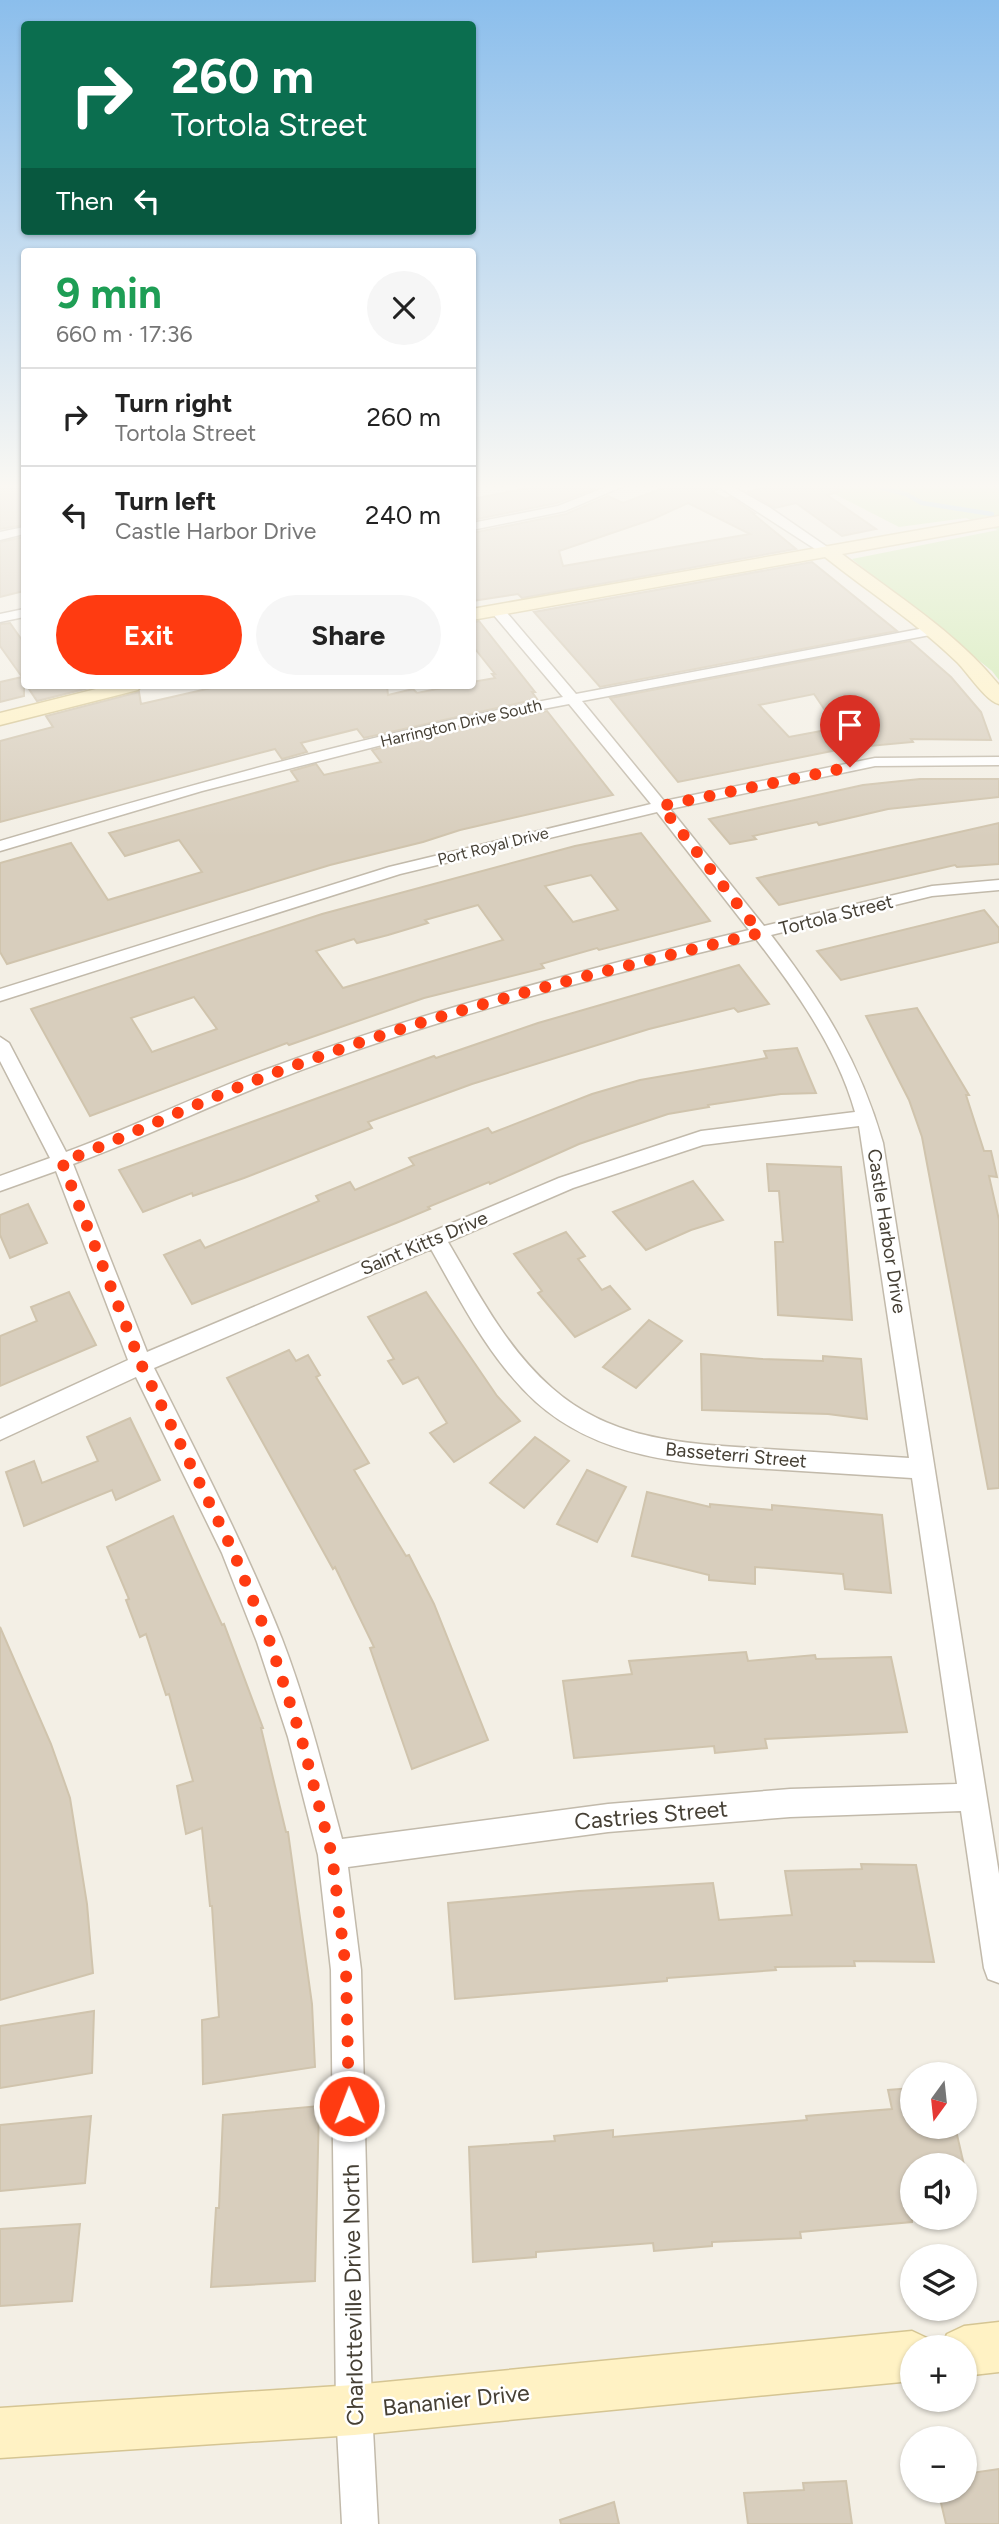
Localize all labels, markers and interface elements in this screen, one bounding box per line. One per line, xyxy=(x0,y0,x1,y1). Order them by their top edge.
text: 260 m xyxy=(171,46,314,105)
icon: right xyxy=(56,49,147,140)
text: Tortola Street xyxy=(171,106,368,144)
icon: left xyxy=(128,182,166,220)
text: Then xyxy=(56,185,114,217)
text: 9 min xyxy=(56,268,162,319)
button: close xyxy=(367,271,441,345)
text: 660 m · 17:36 xyxy=(56,320,192,348)
text: Turn right xyxy=(115,387,232,419)
icon: right xyxy=(56,398,94,436)
text: 260 m xyxy=(367,401,441,433)
text: Tortola Street xyxy=(115,419,256,447)
text: Turn left xyxy=(115,485,216,517)
icon: left xyxy=(56,496,94,534)
text: 240 m xyxy=(365,499,441,531)
text: Castle Harbor Drive xyxy=(115,517,316,545)
button: Exit xyxy=(56,595,242,675)
button: Share xyxy=(256,595,441,675)
street label: Harrington Drive South xyxy=(378,695,544,751)
pin xyxy=(820,695,880,767)
icon: arrive xyxy=(831,706,869,744)
street label: Port Royal Drive xyxy=(436,823,551,869)
street label: Tortola Street xyxy=(777,890,895,940)
street label: Castle Harbor Drive xyxy=(863,1147,911,1315)
street label: Saint Kitts Drive xyxy=(357,1206,491,1280)
street label: Basseterri Street xyxy=(664,1437,808,1473)
street label: Castries Street xyxy=(573,1794,729,1836)
north arrow xyxy=(900,2062,976,2138)
map controls xyxy=(900,2062,977,2503)
position arrow xyxy=(312,2069,386,2143)
button: sound xyxy=(900,2153,977,2230)
street label: Charlotteville Drive North xyxy=(337,2164,369,2426)
button: layers xyxy=(900,2244,977,2321)
button: + xyxy=(900,2335,977,2412)
street label: Bananier Drive xyxy=(381,2378,531,2422)
button: − xyxy=(900,2426,977,2503)

